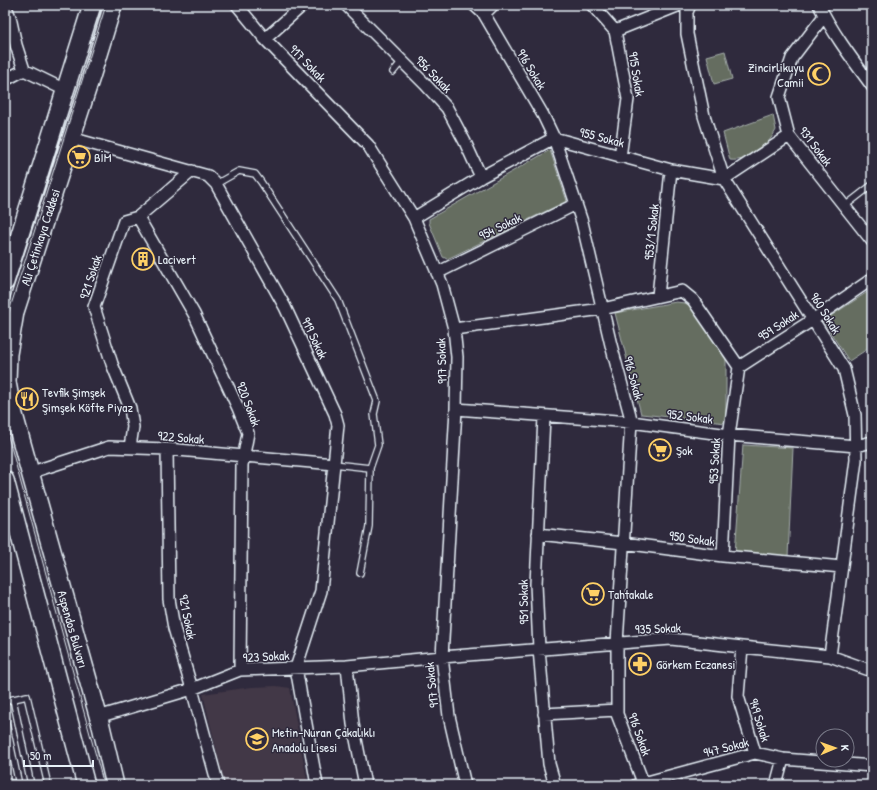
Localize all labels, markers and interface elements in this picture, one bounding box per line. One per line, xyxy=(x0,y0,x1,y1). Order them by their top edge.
street label: 917 Sokak xyxy=(286,40,331,86)
street label: 916 Sokak xyxy=(513,45,552,93)
street label: 915 Sokak xyxy=(625,50,650,98)
street label: 956 Sokak xyxy=(412,51,457,97)
place label: Zincirlikuyu Camii xyxy=(748,58,804,91)
mosque icon: Zincirlikuyu Camii xyxy=(806,61,832,87)
street label: 955 Sokak xyxy=(578,122,627,152)
street label: 931 Sokak xyxy=(795,122,837,170)
supermarket icon: BİM xyxy=(66,144,92,170)
place label: BİM xyxy=(94,148,112,166)
street label: Ali Çetinkaya Caddesi xyxy=(16,186,64,288)
street label: 953/1 Sokak xyxy=(639,202,663,261)
street label: 954 Sokak xyxy=(476,208,525,244)
building icon: Lacivert xyxy=(130,246,156,272)
place label: Lacivert xyxy=(158,250,196,268)
street label: 921 Sokak xyxy=(74,252,106,301)
street label: 960 Sokak xyxy=(806,289,846,338)
street label: 959 Sokak xyxy=(754,305,802,345)
street label: 919 Sokak xyxy=(297,314,333,362)
street label: 917 Sokak xyxy=(431,337,451,384)
street label: 916 Sokak xyxy=(620,354,649,403)
street label: 920 Sokak xyxy=(232,379,266,430)
place label: Tevfik Şimşek Şimşek Köfte Piyaz xyxy=(42,383,133,416)
restaurant icon: Tevfik Şimşek Şimşek Köfte Piyaz xyxy=(14,386,40,412)
street label: 952 Sokak xyxy=(666,404,715,428)
street label: 922 Sokak xyxy=(157,426,206,448)
supermarket icon: Şok xyxy=(647,437,673,463)
street label: 953 Sokak xyxy=(704,437,724,485)
place label: Şok xyxy=(676,441,693,459)
street label: 950 Sokak xyxy=(668,526,717,550)
street label: 951 Sokak xyxy=(514,579,532,625)
supermarket icon: Tahtakale xyxy=(580,581,606,607)
place label: Tahtakale xyxy=(608,585,653,603)
street label: Aspendos Bulvarı xyxy=(53,588,93,670)
street label: 921 Sokak xyxy=(175,593,201,642)
street label: 935 Sokak xyxy=(635,618,682,638)
street label: 923 Sokak xyxy=(242,646,290,666)
pharmacy icon: Görkem Eczanesi xyxy=(627,651,653,677)
place label: Görkem Eczanesi xyxy=(656,655,735,673)
street label: 917 Sokak xyxy=(420,661,442,709)
street label: 949 Sokak xyxy=(745,696,775,744)
street label: 916 Sokak xyxy=(624,710,656,759)
place label: Metin-Nuran Çakalıklı Anadolu Lisesi xyxy=(272,723,375,756)
school or university icon: Metin-Nuran Çakalıklı Anadolu Lisesi xyxy=(244,726,270,752)
north arrow xyxy=(815,728,855,768)
street label: 947 Sokak xyxy=(701,733,751,761)
scale bar xyxy=(24,742,93,768)
text: K xyxy=(838,745,852,751)
text: 50 m xyxy=(30,747,51,764)

